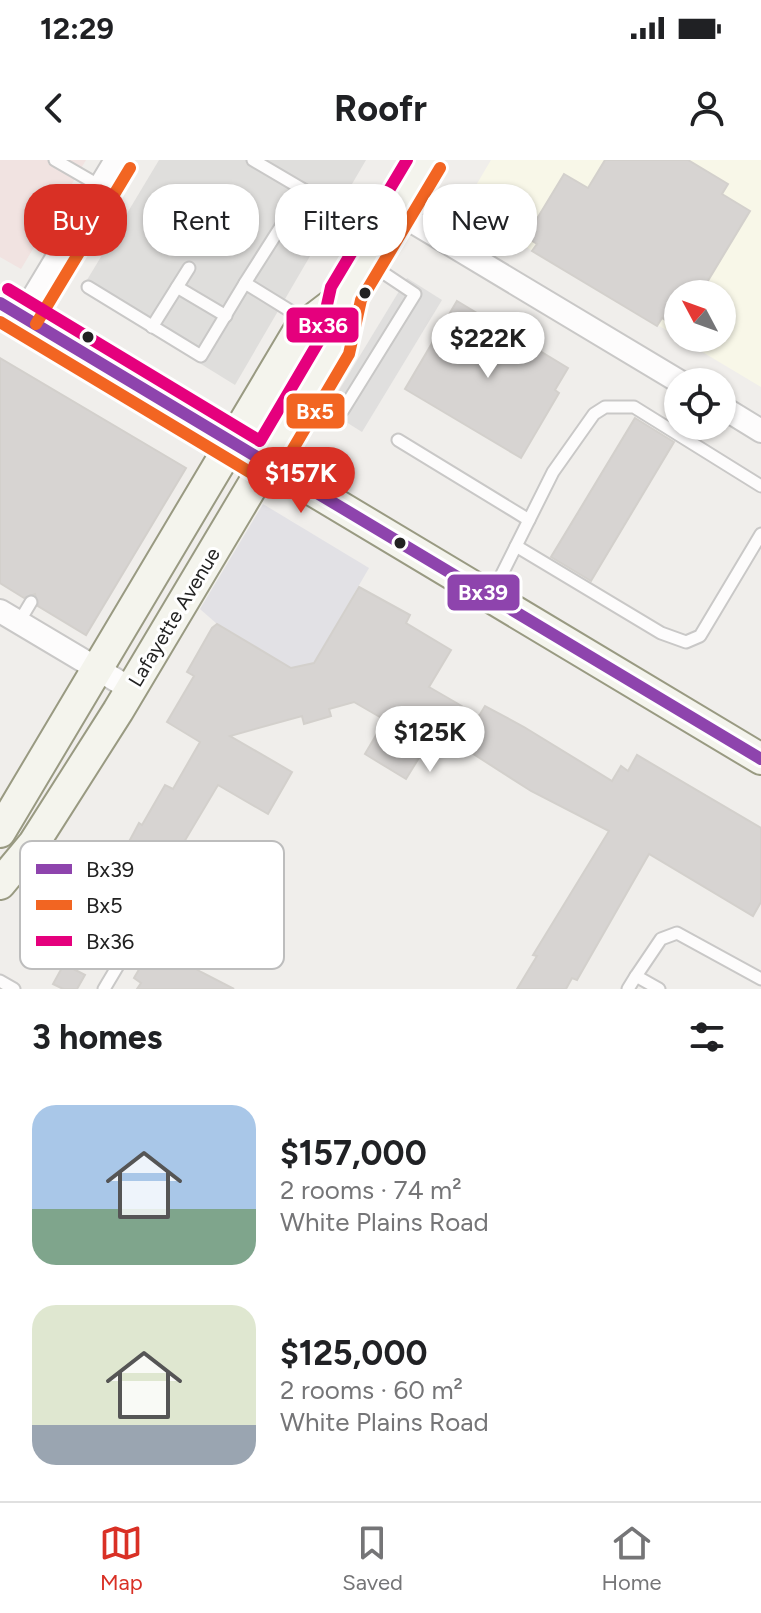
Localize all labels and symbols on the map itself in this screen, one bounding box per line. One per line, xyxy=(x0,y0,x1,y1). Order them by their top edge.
north arrow xyxy=(664,280,736,352)
unlabelled marker xyxy=(357,285,373,301)
line badge: Bx36 xyxy=(285,306,360,344)
text: Bx36 xyxy=(298,312,348,339)
pin: $222K xyxy=(432,312,544,380)
unlabelled marker xyxy=(80,329,96,345)
line badge: Bx5 xyxy=(285,392,346,430)
text: Bx5 xyxy=(296,398,334,425)
pin: $157K xyxy=(245,447,357,515)
unlabelled marker xyxy=(392,535,408,551)
street label: Lafayette Avenue xyxy=(123,543,225,691)
line badge: Bx39 xyxy=(446,573,521,612)
text: Bx39 xyxy=(458,579,508,606)
pin: $125K xyxy=(374,706,486,774)
legend xyxy=(20,841,284,969)
text: Bx39 xyxy=(86,856,134,883)
text: Bx5 xyxy=(86,892,123,919)
text: Bx36 xyxy=(86,928,134,955)

